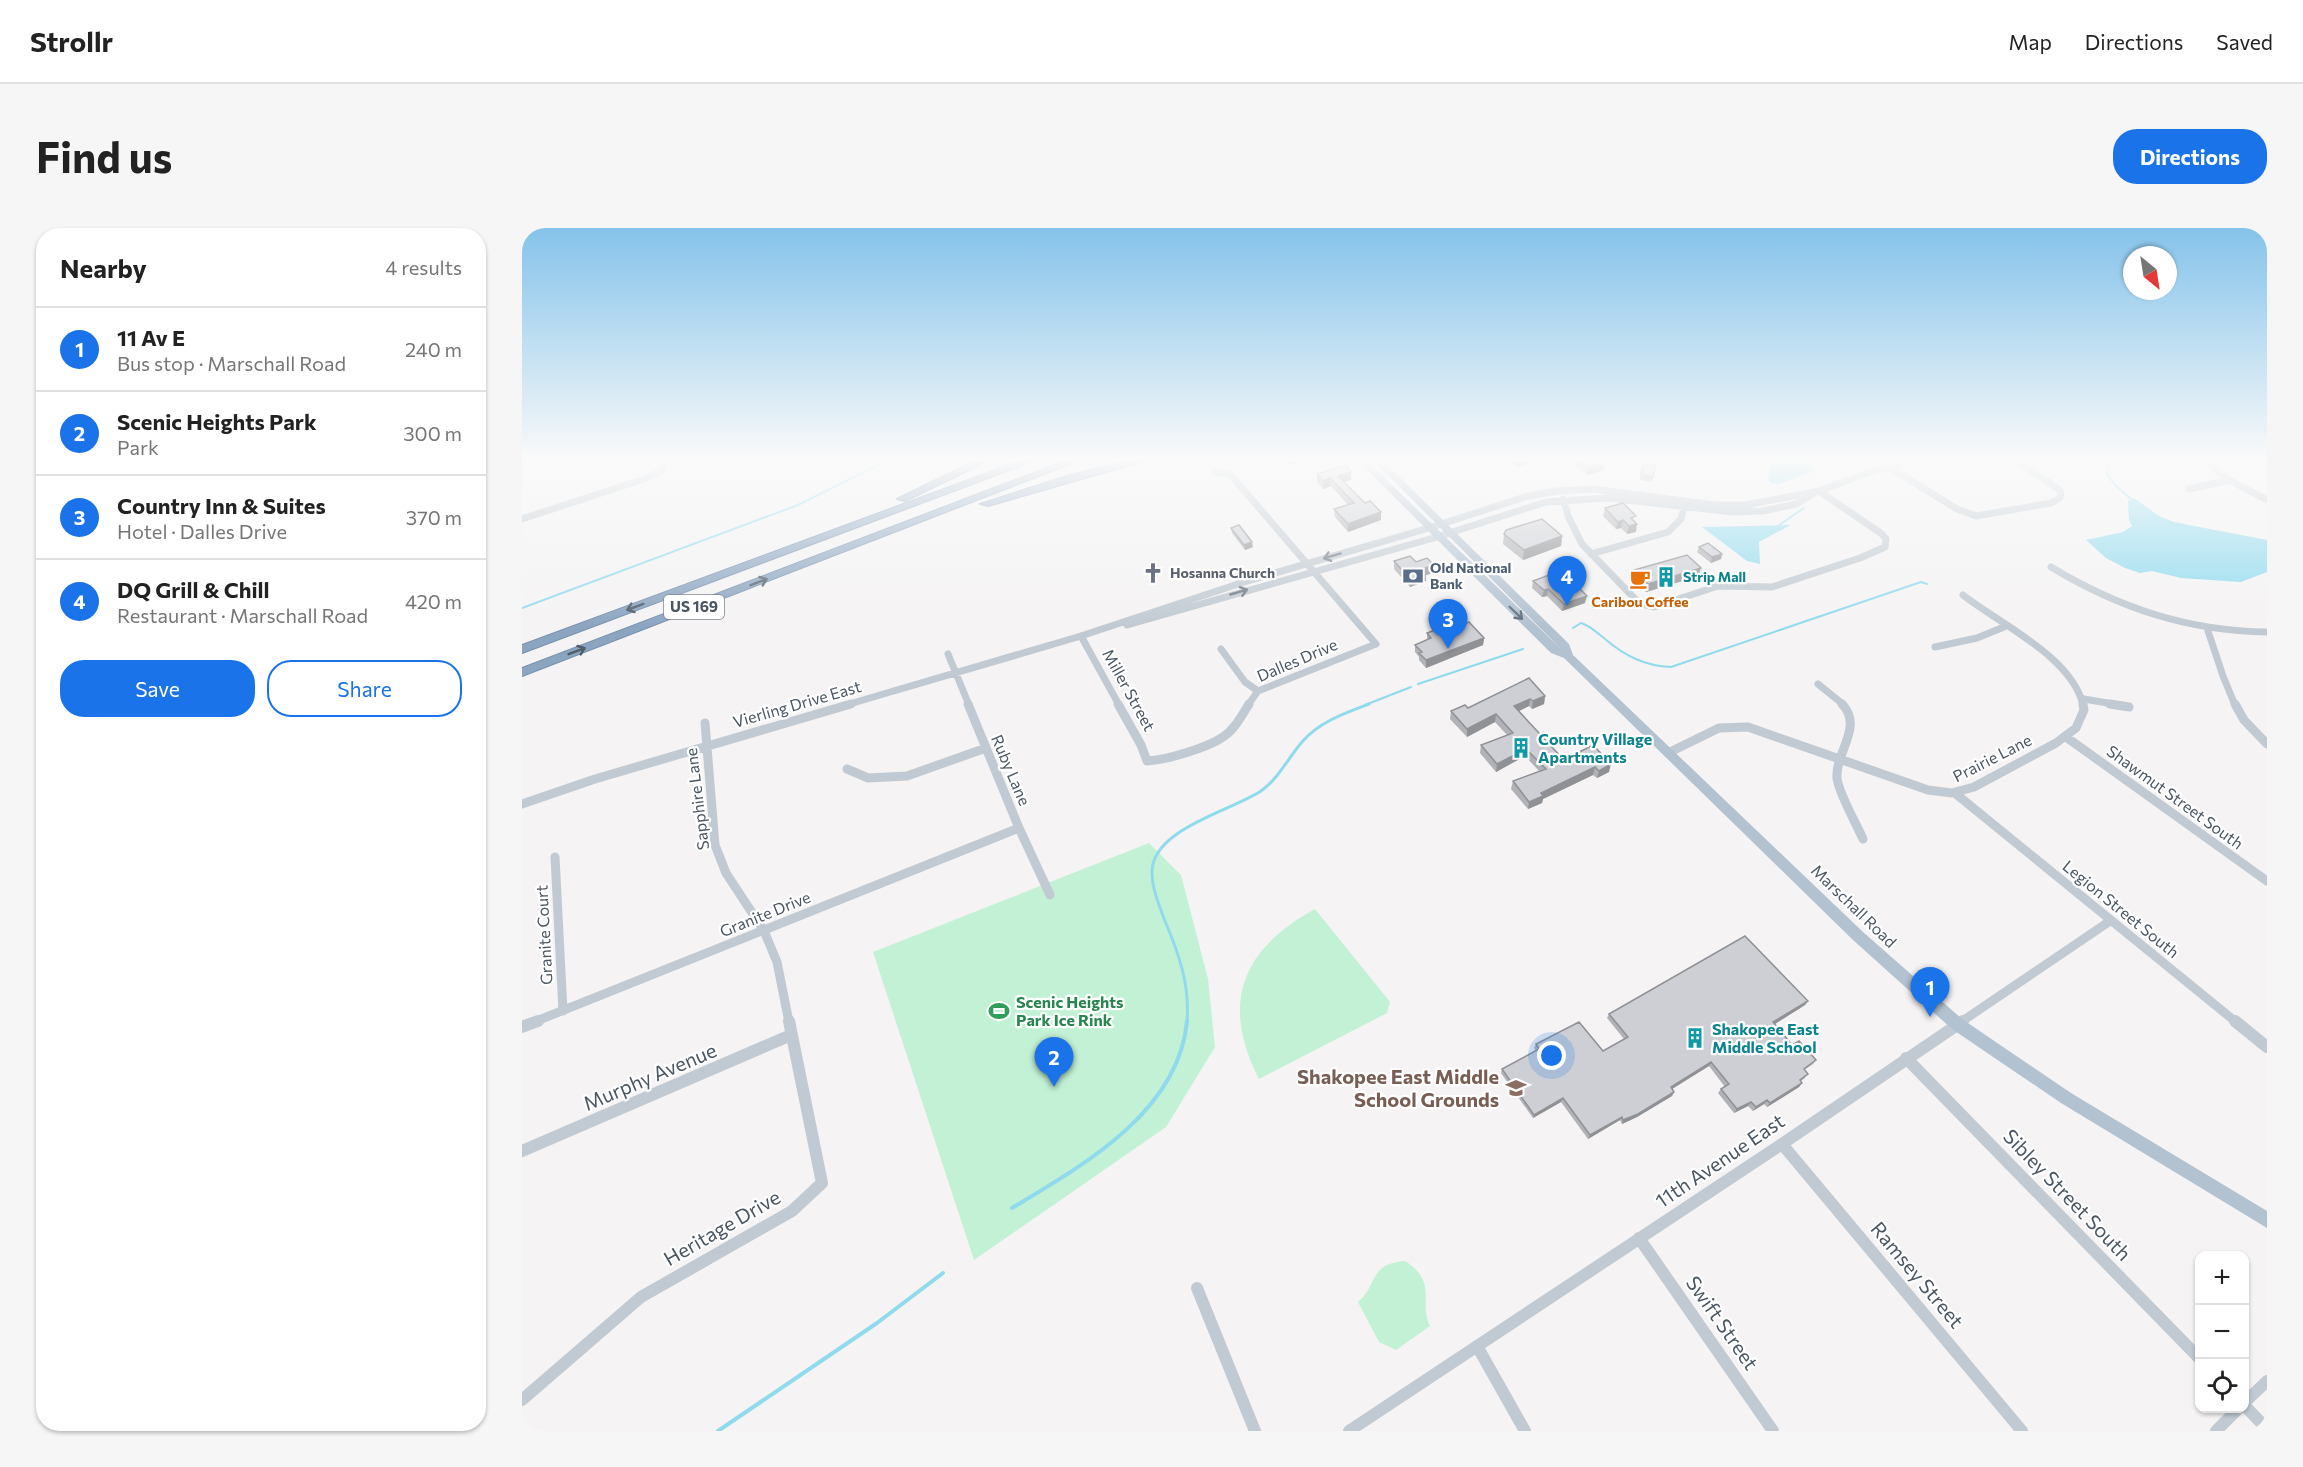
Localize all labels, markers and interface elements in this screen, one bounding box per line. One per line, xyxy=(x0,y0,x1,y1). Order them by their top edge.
text: Strollr xyxy=(30,24,113,58)
text: Map xyxy=(2009,29,2052,54)
text: Directions xyxy=(2085,29,2183,54)
text: Saved xyxy=(2216,29,2273,54)
button: Directions xyxy=(2113,129,2267,184)
text: Find us xyxy=(36,130,172,182)
north arrow xyxy=(2123,246,2177,300)
text: Nearby xyxy=(60,252,147,283)
text: 4 results xyxy=(385,255,462,279)
text: 11 Av E xyxy=(117,324,185,351)
text: 1 xyxy=(75,337,84,361)
text: 240 m xyxy=(405,337,462,361)
text: Bus stop · Marschall Road xyxy=(117,351,346,375)
text: Scenic Heights Park xyxy=(117,408,317,435)
text: 2 xyxy=(74,421,85,445)
text: 300 m xyxy=(403,421,462,445)
text: Park xyxy=(117,435,159,459)
text: Country Inn & Suites xyxy=(117,492,326,519)
text: 3 xyxy=(74,505,85,529)
text: 370 m xyxy=(406,505,462,529)
text: Hotel · Dalles Drive xyxy=(117,519,287,543)
one-way arrow xyxy=(1323,551,1342,562)
pin: 4 xyxy=(1548,556,1586,606)
place label: Old National Bank xyxy=(1430,559,1511,592)
church icon: Hosanna Church xyxy=(1141,561,1165,585)
place label: Hosanna Church xyxy=(1170,564,1275,581)
bank icon: Old National Bank xyxy=(1401,564,1425,588)
building icon: Strip Mall xyxy=(1654,565,1678,589)
cafe icon: Caribou Coffee xyxy=(1628,567,1652,591)
place label: Strip Mall xyxy=(1683,568,1746,585)
text: DQ Grill & Chill xyxy=(117,576,270,603)
one-way arrow xyxy=(749,576,768,587)
one-way arrow xyxy=(1229,586,1248,597)
text: 4 xyxy=(73,589,86,613)
text: 420 m xyxy=(405,589,462,613)
place label: Caribou Coffee xyxy=(1591,593,1689,610)
road number: US 169 xyxy=(664,595,724,619)
pin: 3 xyxy=(1428,600,1468,649)
one-way arrow xyxy=(626,602,644,613)
text: Restaurant · Marschall Road xyxy=(117,603,368,627)
one-way arrow xyxy=(1508,606,1523,620)
street label: Dalles Drive xyxy=(1254,634,1340,685)
one-way arrow xyxy=(567,645,586,656)
street label: Miller Street xyxy=(1099,645,1160,734)
button: Save xyxy=(60,660,255,717)
button: Share xyxy=(267,660,462,717)
street label: Vierling Drive East xyxy=(731,676,864,731)
place label: Country Village Apartments xyxy=(1538,729,1652,766)
street label: Prairie Lane xyxy=(1949,730,2034,786)
street label: Ruby Lane xyxy=(988,731,1035,808)
building icon: Country Village Apartments xyxy=(1509,736,1533,760)
street label: Shawmut Street South xyxy=(2103,741,2247,852)
street label: Sapphire Lane xyxy=(681,747,712,851)
street label: Legion Street South xyxy=(2059,856,2183,961)
street label: Marschall Road xyxy=(1808,860,1901,951)
street label: Granite Court xyxy=(531,884,556,985)
street label: Granite Drive xyxy=(717,887,813,940)
pin: 1 xyxy=(1910,968,1950,1017)
place label: Scenic Heights Park Ice Rink xyxy=(1016,992,1123,1029)
sports icon: Scenic Heights Park Ice Rink xyxy=(987,999,1011,1023)
place label: Shakopee East Middle School xyxy=(1712,1019,1819,1056)
building icon: Shakopee East Middle School xyxy=(1683,1026,1707,1050)
street label: Murphy Avenue xyxy=(579,1037,720,1115)
pin: 2 xyxy=(1034,1038,1074,1087)
your location xyxy=(1537,1041,1566,1070)
place label: Shakopee East Middle School Grounds xyxy=(1297,1064,1499,1111)
school or university icon: Shakopee East Middle School Grounds xyxy=(1504,1076,1528,1100)
street label: 11th Avenue East xyxy=(1650,1108,1789,1212)
street label: Sibley Street South xyxy=(1999,1124,2136,1265)
street label: Heritage Drive xyxy=(659,1184,784,1270)
street label: Ramsey Street xyxy=(1866,1216,1969,1332)
map controls xyxy=(2195,1251,2249,1413)
button: + xyxy=(2195,1251,2249,1305)
street label: Swift Street xyxy=(1682,1271,1764,1374)
button: − xyxy=(2195,1305,2249,1359)
button: locate xyxy=(2195,1359,2249,1413)

